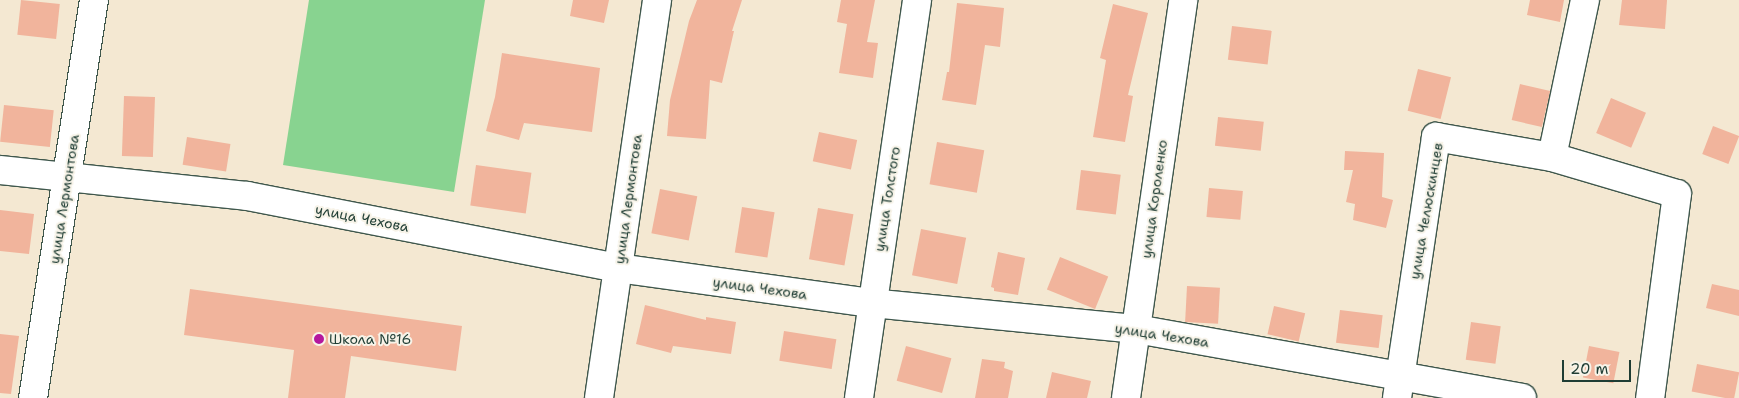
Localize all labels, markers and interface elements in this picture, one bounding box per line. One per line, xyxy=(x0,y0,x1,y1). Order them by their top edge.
street label: улица Лермонтова xyxy=(45,133,83,265)
street label: улица Лермонтова xyxy=(611,133,645,265)
street label: улица Короленко xyxy=(1137,139,1171,259)
street label: улица Челюскинцев xyxy=(1406,142,1446,280)
street label: улица Толстого xyxy=(870,145,904,253)
street label: улица Чехова xyxy=(314,201,410,235)
street label: улица Чехова xyxy=(712,273,808,303)
street label: улица Чехова xyxy=(1114,319,1210,351)
place label: Школа №16 xyxy=(329,331,411,347)
marker: Школа №16 xyxy=(313,333,325,345)
scale bar xyxy=(1564,350,1633,382)
text: 20 m xyxy=(1570,359,1609,379)

